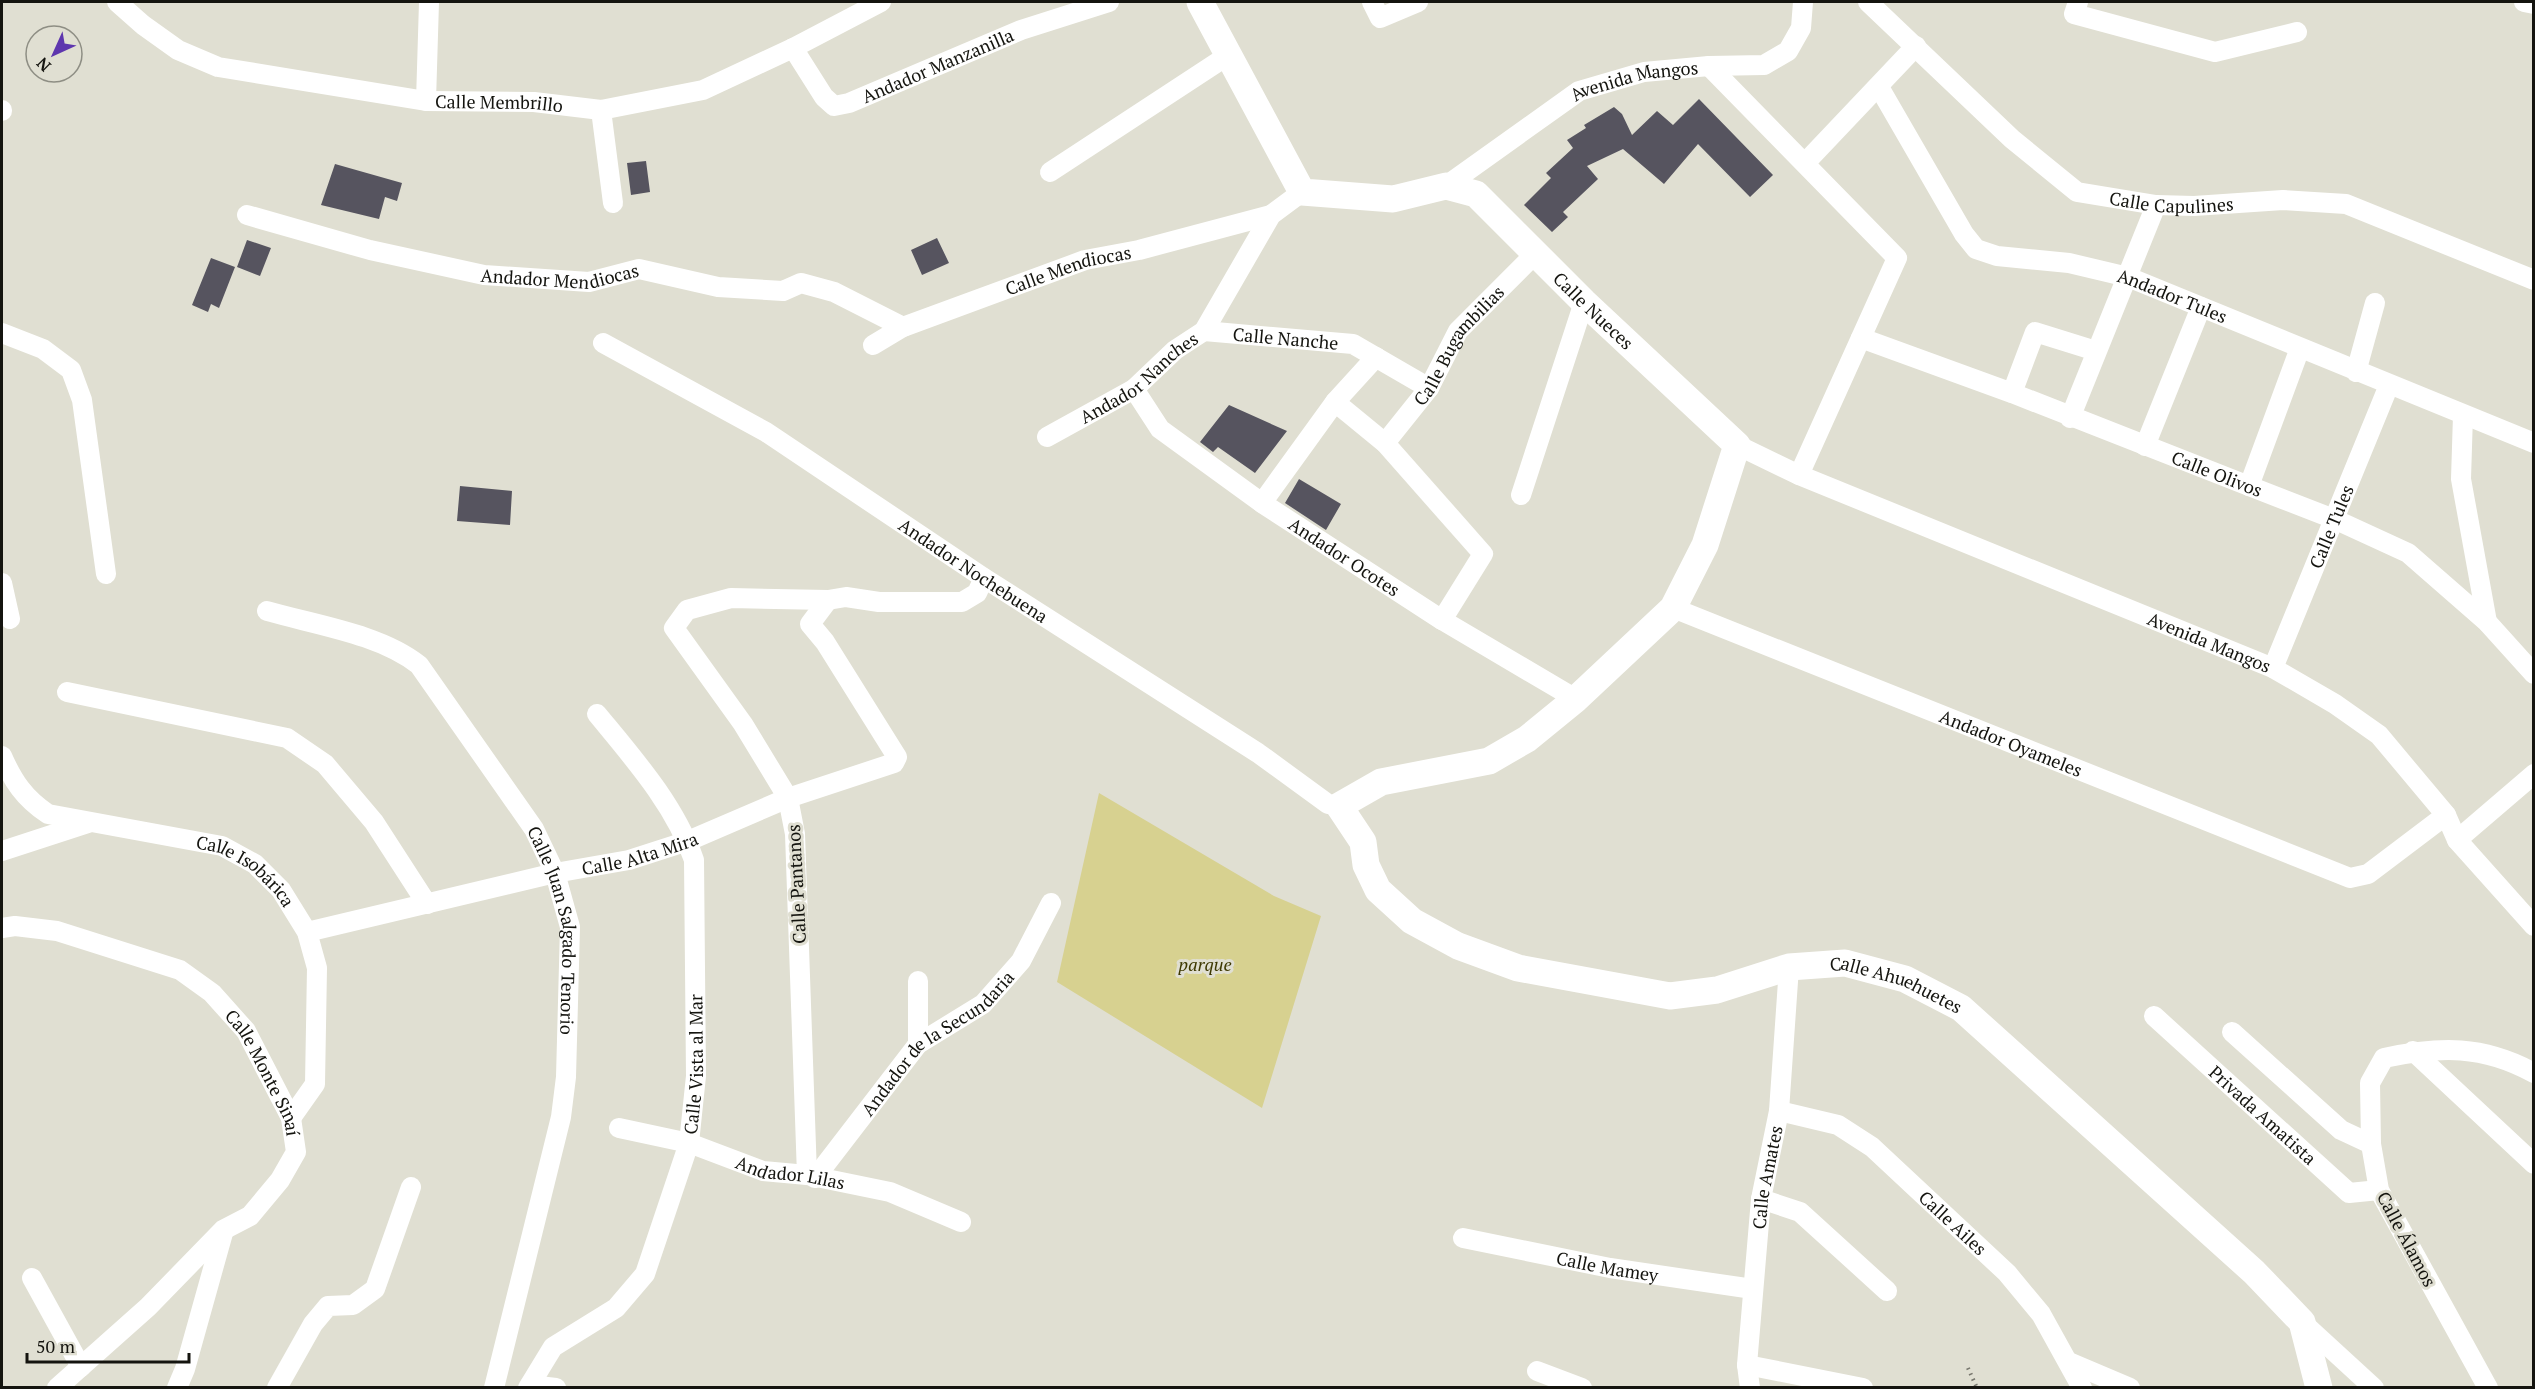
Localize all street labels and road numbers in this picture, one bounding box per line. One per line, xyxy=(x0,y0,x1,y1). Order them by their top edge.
street label: Andador Manzanilla xyxy=(858,23,1017,108)
street label: Avenida Mangos xyxy=(1565,55,1699,106)
street label: Calle Membrillo xyxy=(435,89,564,117)
street label: Calle Capulines xyxy=(2108,186,2234,218)
street label: Calle Mendiocas xyxy=(1002,240,1133,300)
street label: Andador Mendiocas xyxy=(480,258,641,294)
street label: Andador Tules xyxy=(2115,263,2231,328)
street label: Calle Nueces xyxy=(1548,266,1639,354)
street label: Calle Bugambilias xyxy=(1408,280,1509,410)
street label: Calle Nanche xyxy=(1232,322,1340,355)
street label: Andador Nanches xyxy=(1075,326,1203,429)
street label: Calle Olivos xyxy=(2168,445,2266,502)
street label: Calle Tules xyxy=(2303,481,2359,572)
street label: Andador Nochebuena xyxy=(894,512,1053,628)
street label: Andador Ocotes xyxy=(1284,512,1405,602)
street label: Avenida Mangos xyxy=(2144,606,2275,678)
street label: Andador Oyameles xyxy=(1936,704,2086,782)
street label: Calle Juan Salgado Tenorio xyxy=(522,822,582,1035)
street label: Calle Pantanos xyxy=(781,824,811,944)
street label: Calle Alta Mira xyxy=(580,826,702,880)
street label: Calle Isobárica xyxy=(194,829,300,911)
street label: Calle Ahuehuetes xyxy=(1829,950,1967,1019)
street label: Andador de la Secundaria xyxy=(855,965,1019,1120)
street label: Calle Vista al Mar xyxy=(678,994,708,1136)
street label: Calle Monte Sinaí xyxy=(220,1004,306,1138)
street label: Privada Amatista xyxy=(2204,1060,2322,1170)
street label: Calle Amates xyxy=(1746,1123,1788,1230)
street label: Andador Lilas xyxy=(732,1150,847,1195)
street label: Calle Ailes xyxy=(1914,1185,1992,1260)
street label: Calle Álamos xyxy=(2372,1187,2442,1291)
street label: Calle Mamey xyxy=(1554,1245,1661,1287)

